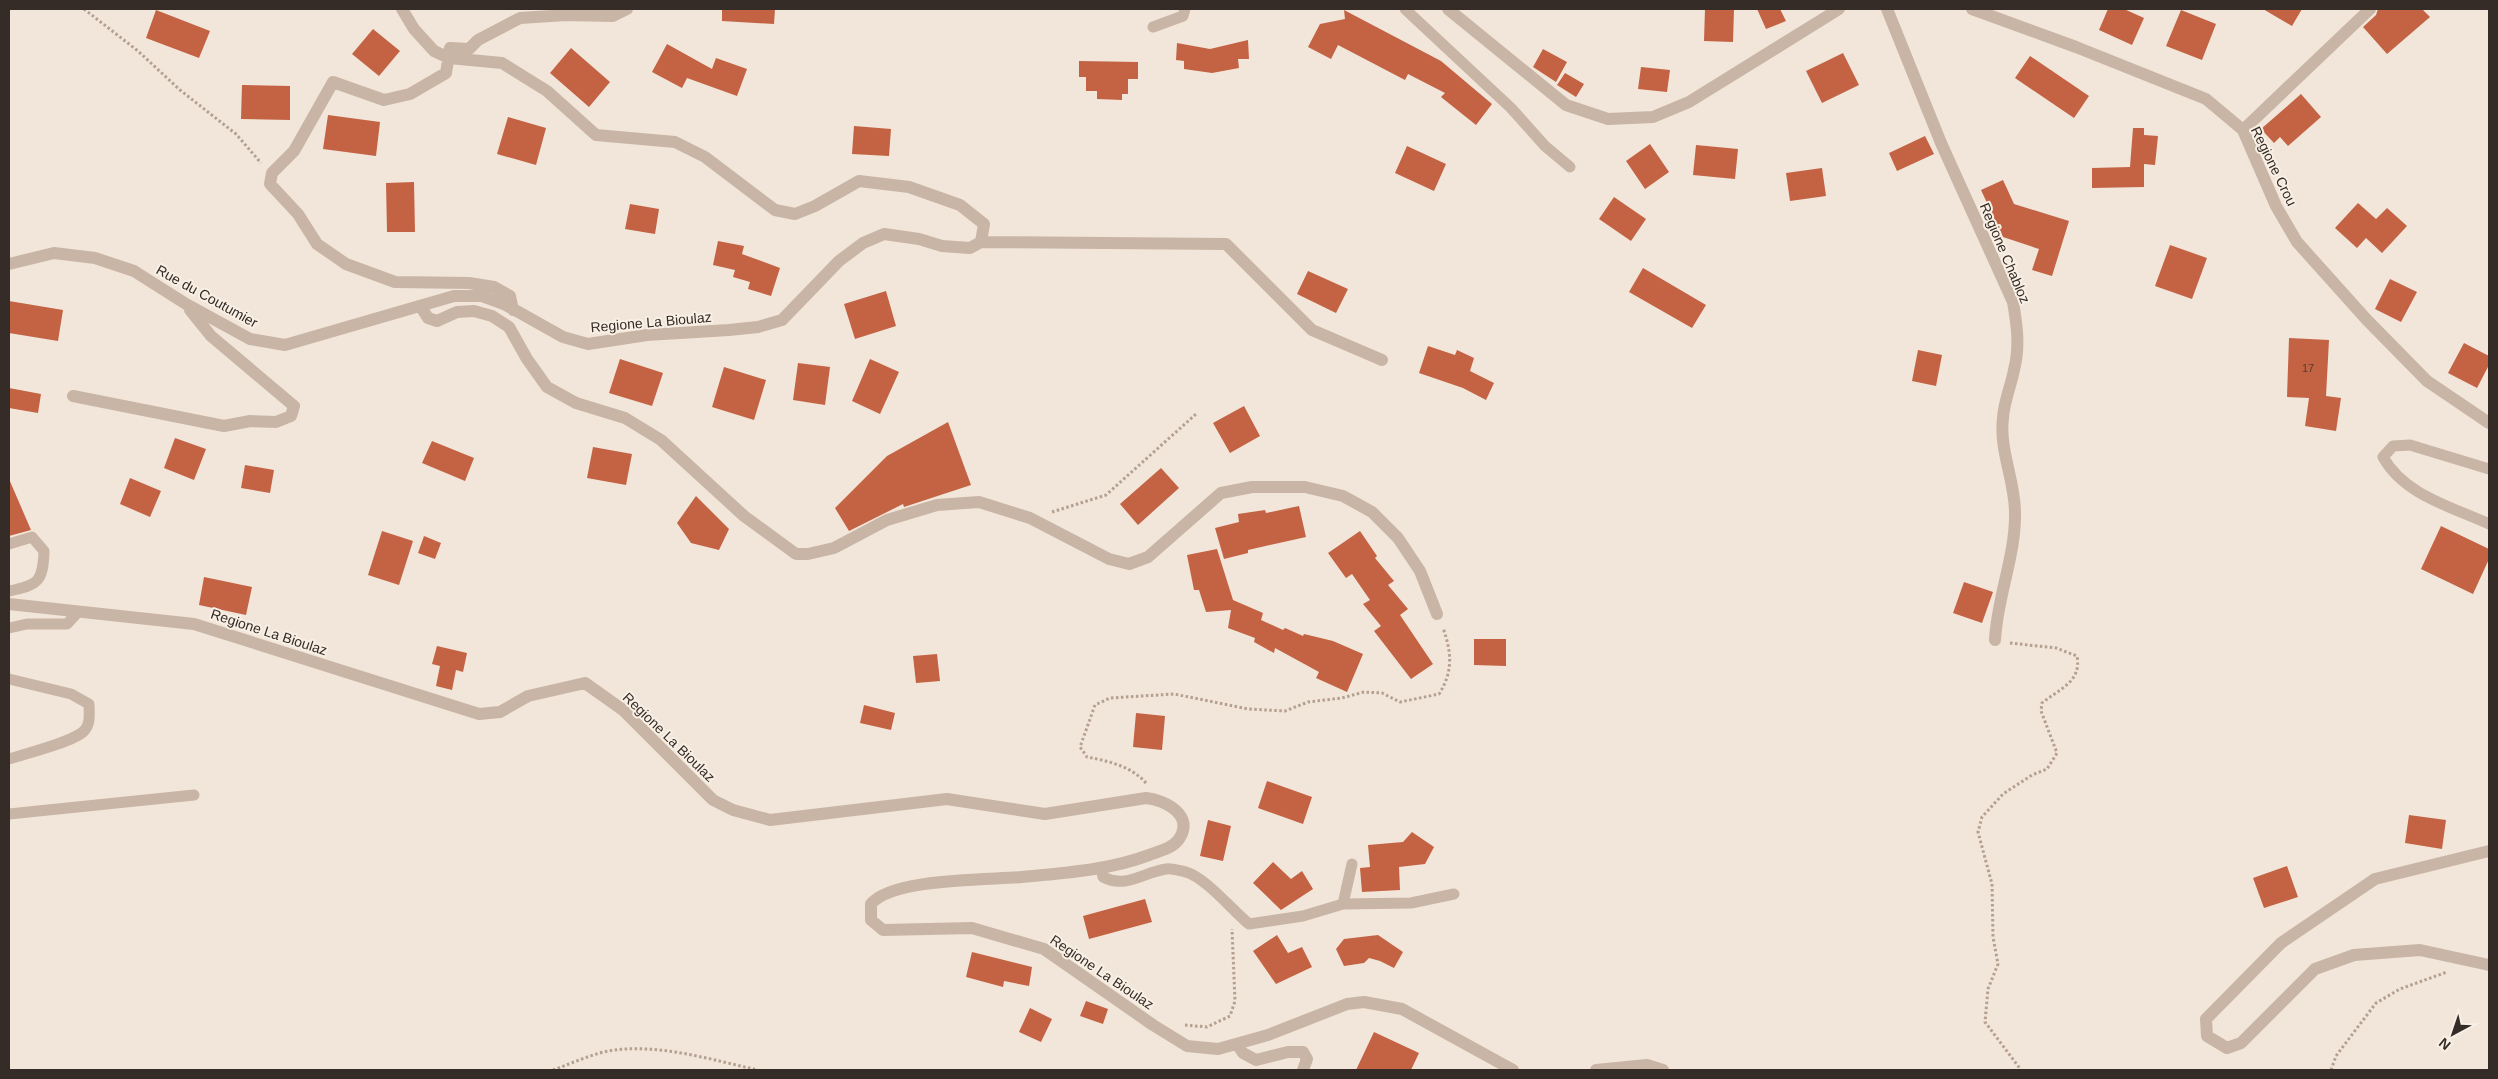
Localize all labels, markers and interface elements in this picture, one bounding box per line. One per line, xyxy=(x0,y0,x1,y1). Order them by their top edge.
street label: Regione Crou xyxy=(2248,124,2300,208)
street label: Regione Chabloz xyxy=(1977,200,2033,306)
street label: Rue du Coutumier xyxy=(153,261,261,331)
street label: Regione La Bioulaz xyxy=(590,309,712,335)
house number: 17 xyxy=(2302,362,2314,374)
street label: Regione La Bioulaz xyxy=(209,606,329,658)
street label: Regione La Bioulaz xyxy=(620,689,718,785)
street label: Regione La Bioulaz xyxy=(1047,931,1157,1013)
north arrow xyxy=(2428,1009,2478,1059)
text: N xyxy=(2436,1035,2454,1053)

